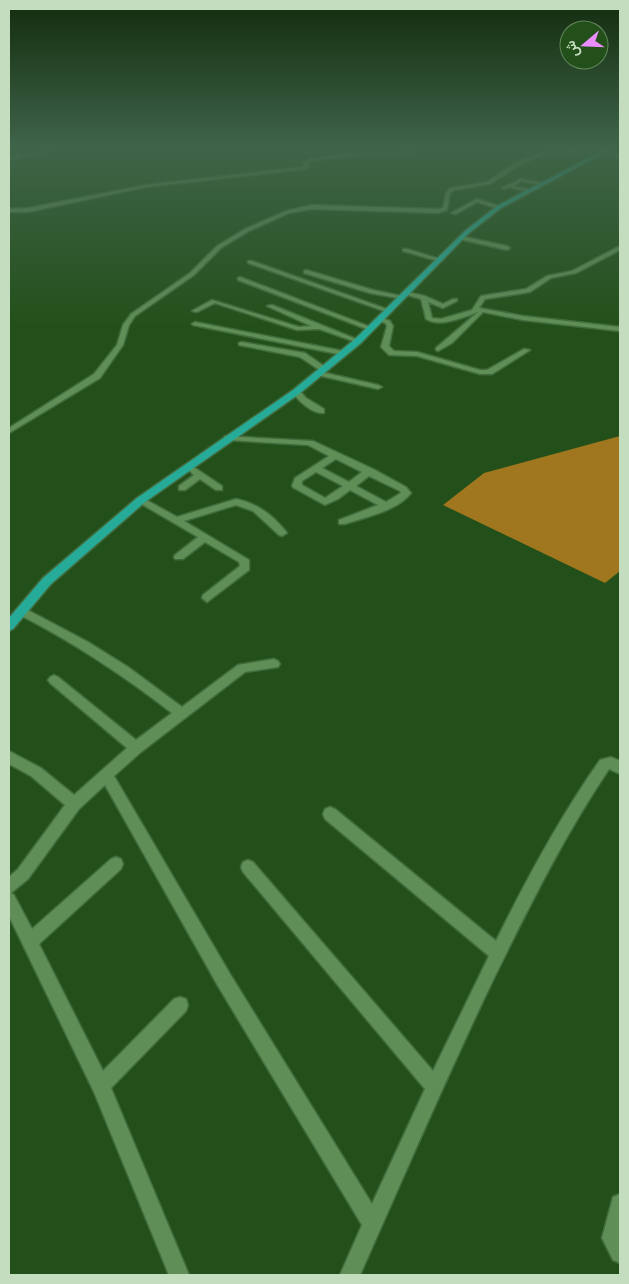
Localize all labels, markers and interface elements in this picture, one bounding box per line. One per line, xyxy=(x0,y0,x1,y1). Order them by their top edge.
north arrow xyxy=(559,20,609,70)
text: ش xyxy=(562,38,584,59)

